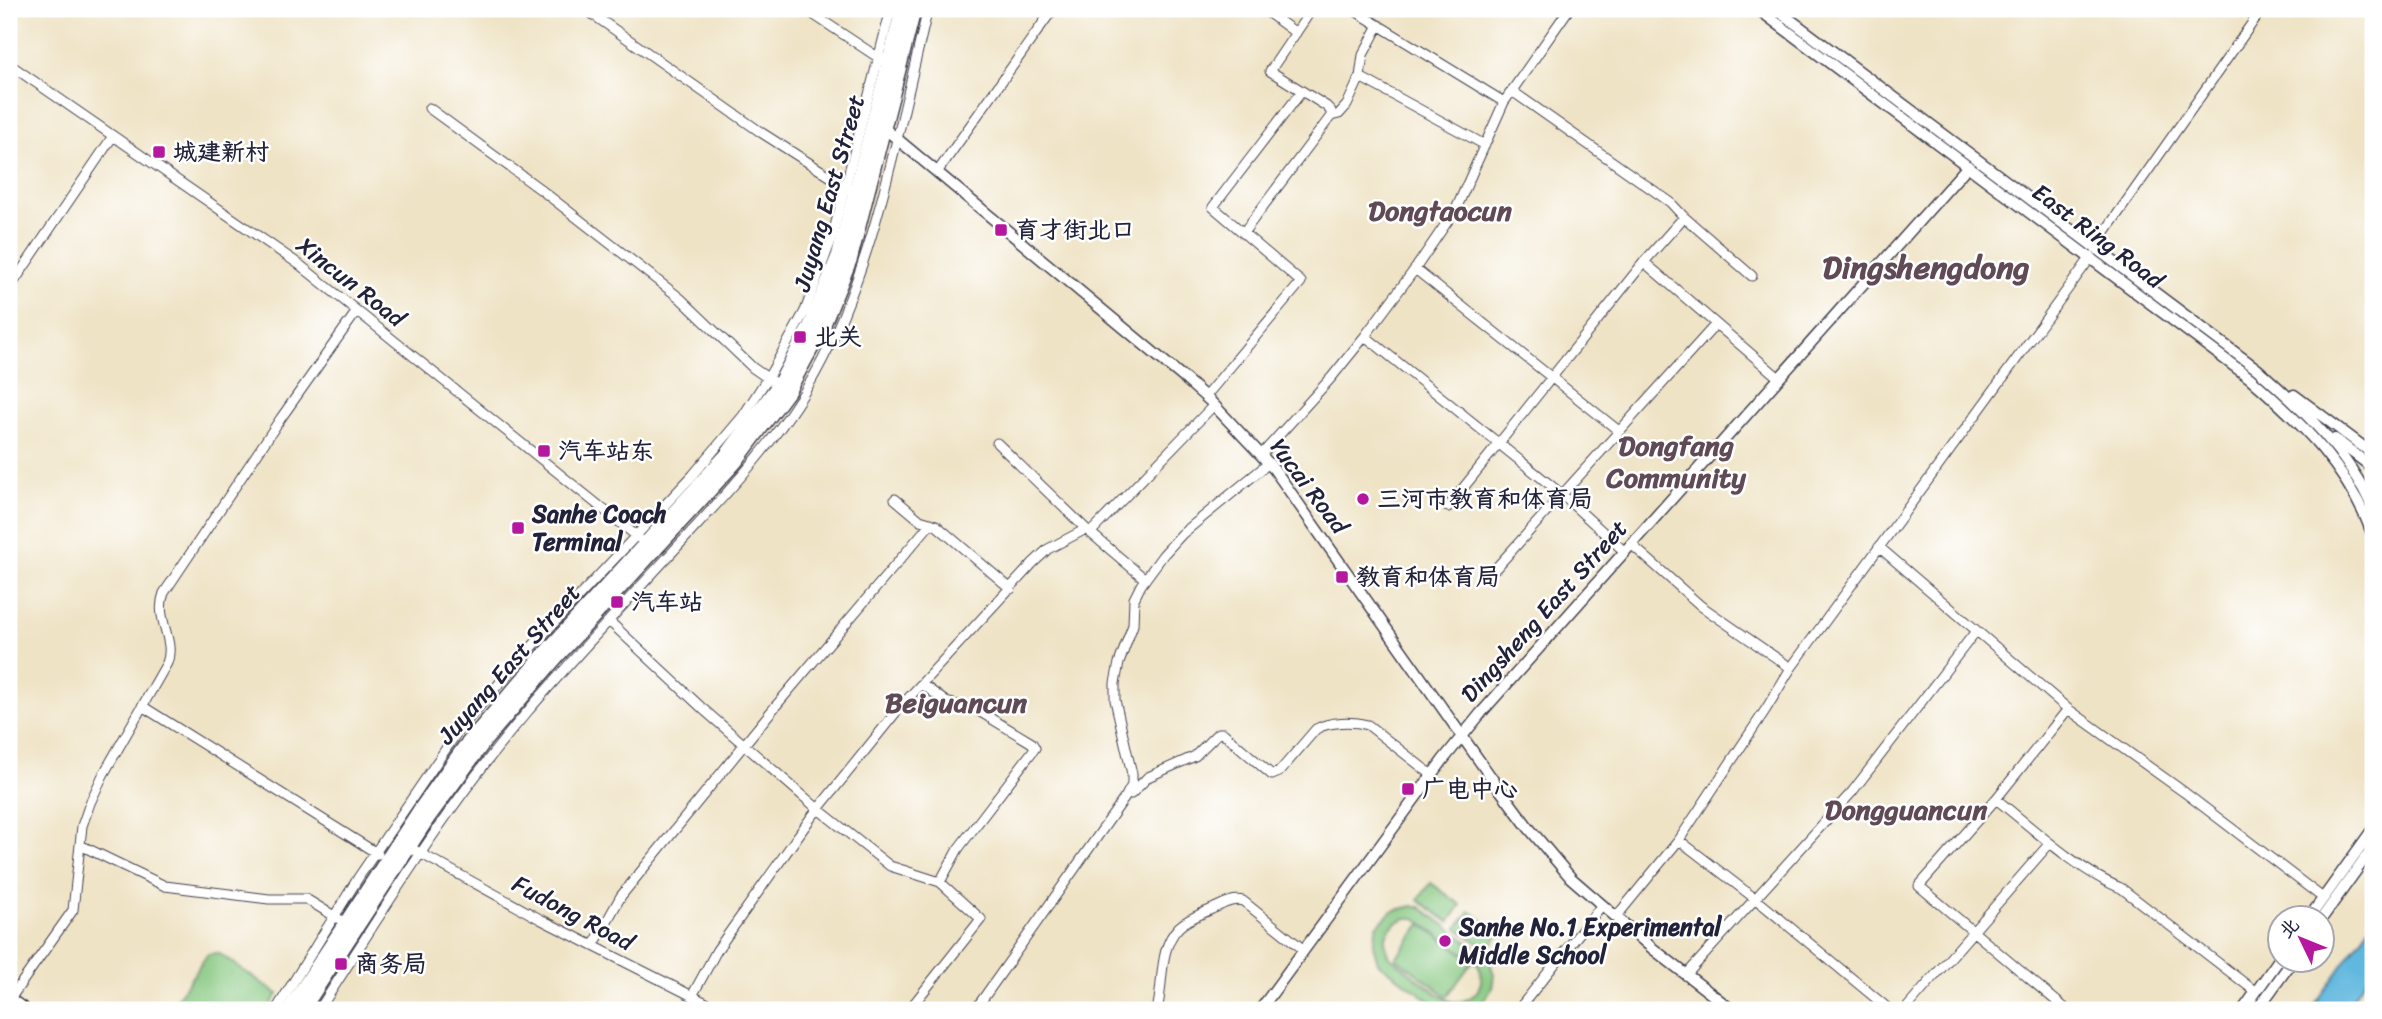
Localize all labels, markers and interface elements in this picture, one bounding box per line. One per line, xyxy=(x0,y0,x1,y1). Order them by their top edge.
street label: Juyang East Street xyxy=(781,90,877,297)
place label: 城建新村 xyxy=(173,131,269,173)
marker: 城建新村 xyxy=(151,144,167,160)
street label: East Ring Road xyxy=(2023,172,2174,301)
district label: Dongtaocun xyxy=(1368,186,1513,235)
place label: 育才街北口 xyxy=(1015,209,1135,251)
marker: 育才街北口 xyxy=(993,222,1009,238)
street label: Xincun Road xyxy=(286,225,417,340)
district label: Dingshengdong xyxy=(1822,239,2030,296)
place label: 北关 xyxy=(814,316,862,358)
marker: 北关 xyxy=(792,329,808,345)
district label: Dongfang Community xyxy=(1605,421,1747,502)
street label: Yucai Road xyxy=(1259,429,1361,545)
place label: 汽车站东 xyxy=(558,430,654,472)
marker: 汽车站东 xyxy=(536,443,552,459)
place label: 三河市教育和体育局 xyxy=(1377,478,1593,520)
marker: 三河市教育和体育局 xyxy=(1355,491,1371,507)
place label: Sanhe Coach Terminal xyxy=(531,493,667,563)
street label: Dingsheng East Street xyxy=(1450,510,1638,712)
marker: Sanhe Coach Terminal xyxy=(510,520,526,536)
place label: 教育和体育局 xyxy=(1356,556,1500,598)
marker: 教育和体育局 xyxy=(1334,569,1350,585)
street label: Juyang East Street xyxy=(426,574,591,755)
place label: 汽车站 xyxy=(631,581,703,623)
marker: 汽车站 xyxy=(609,594,625,610)
district label: Beiguancun xyxy=(885,678,1028,727)
place label: 广电中心 xyxy=(1422,768,1518,810)
marker: 广电中心 xyxy=(1400,781,1416,797)
district label: Dongguancun xyxy=(1825,785,1988,834)
street label: Fudong Road xyxy=(504,863,644,964)
north arrow xyxy=(2266,904,2336,974)
place label: Sanhe No.1 Experimental Middle School xyxy=(1458,906,1722,976)
text: 北 xyxy=(2270,910,2307,946)
marker: Sanhe No.1 Experimental Middle School xyxy=(1437,933,1453,949)
place label: 商务局 xyxy=(355,943,427,985)
marker: 商务局 xyxy=(333,956,349,972)

